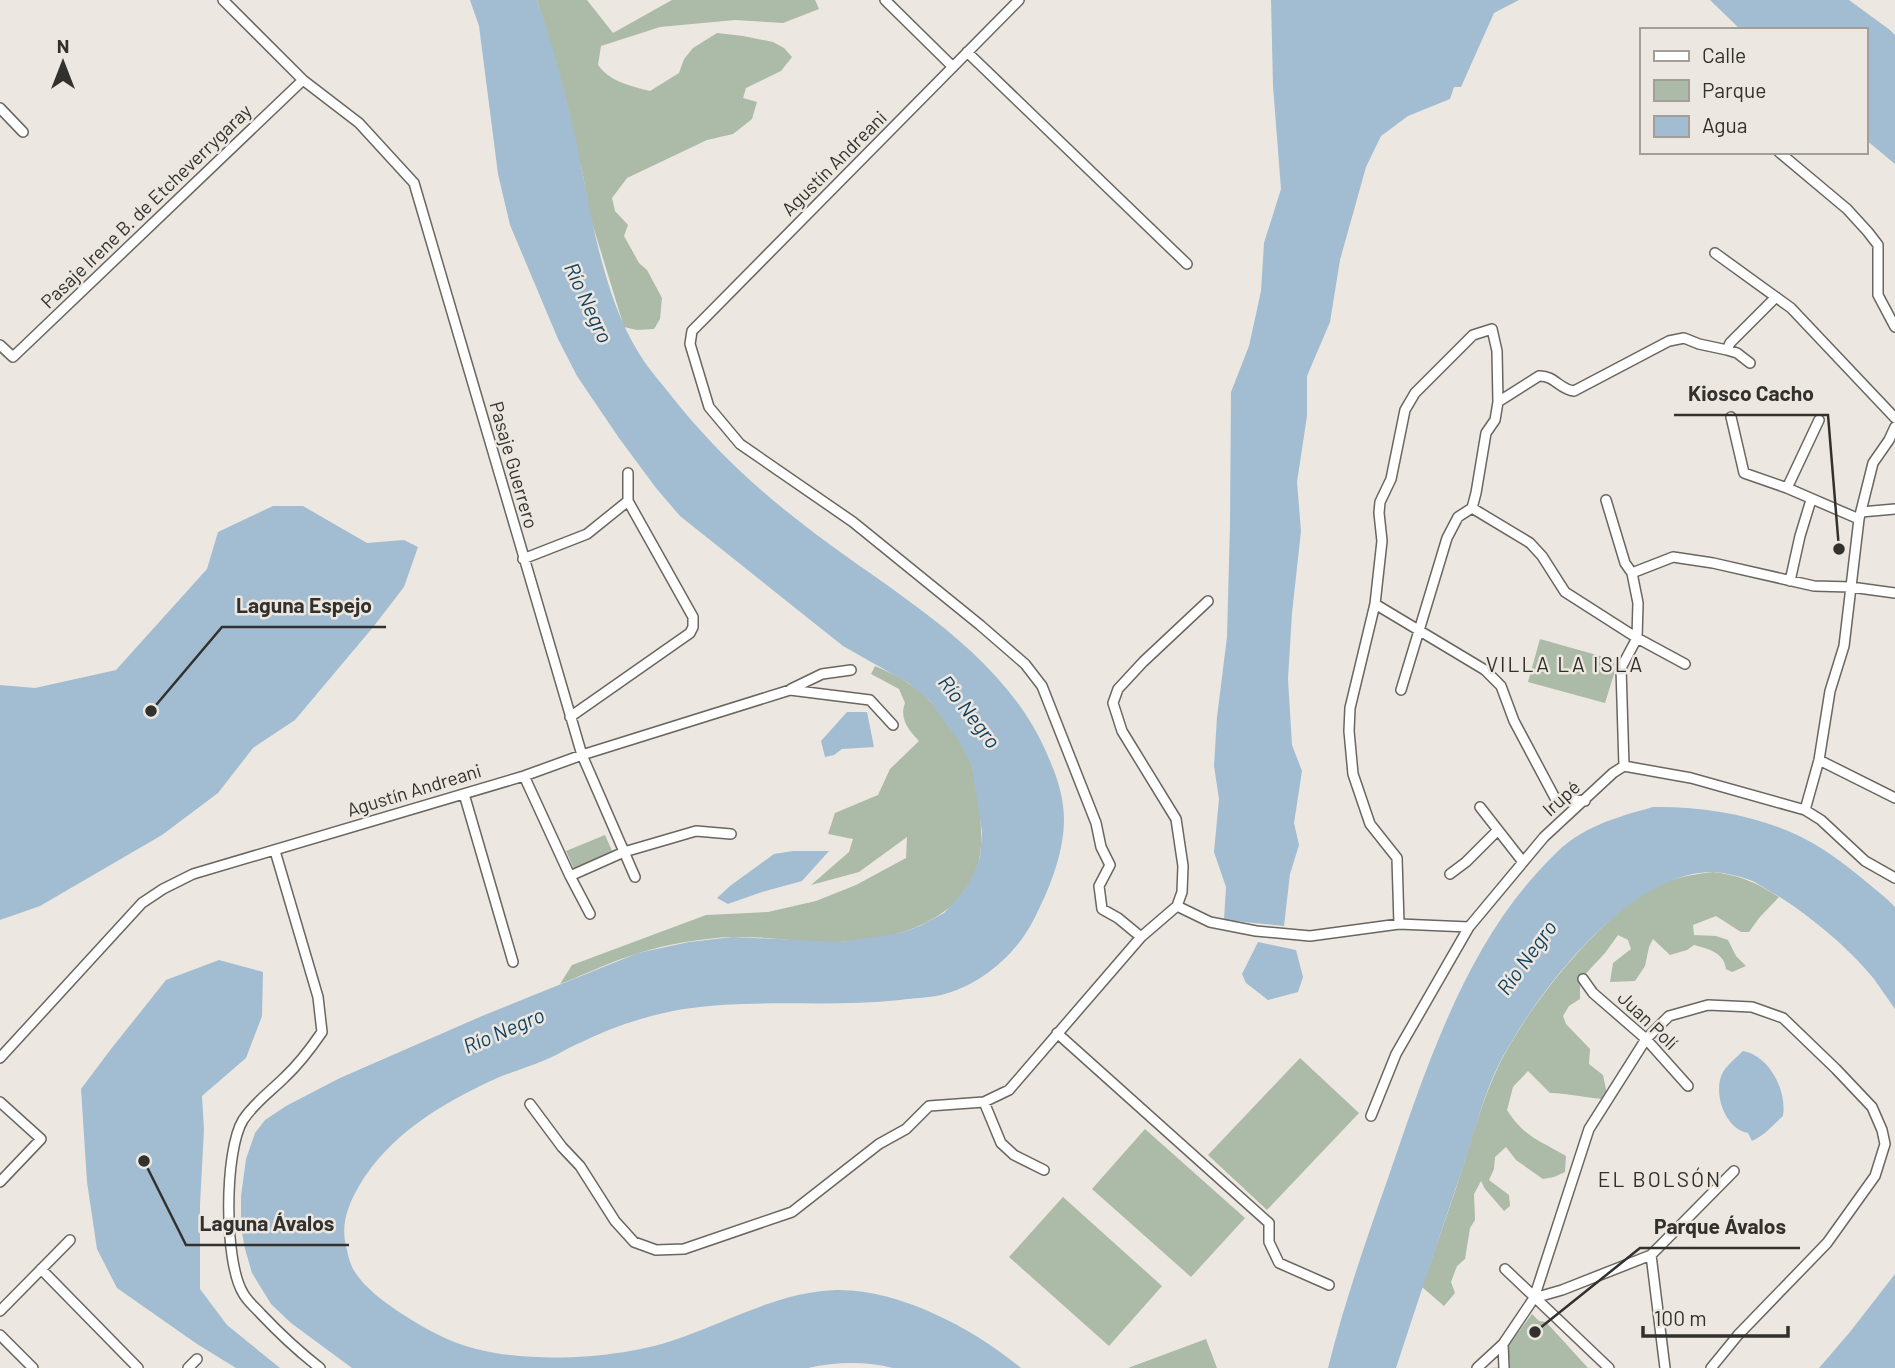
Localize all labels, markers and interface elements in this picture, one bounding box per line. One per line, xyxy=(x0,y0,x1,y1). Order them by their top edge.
north arrow xyxy=(28,28,98,98)
legend xyxy=(1640,28,1867,154)
text: N xyxy=(57,34,69,57)
text: Calle xyxy=(1702,42,1746,67)
text: Parque xyxy=(1702,77,1767,102)
street label: Pasaje Irene B. de Etcheverrygaray xyxy=(36,99,256,313)
street label: Agustín Andreani xyxy=(776,105,891,220)
text: Agua xyxy=(1702,112,1748,137)
water label: Río Negro xyxy=(560,258,619,347)
callout: Kiosco Cacho xyxy=(1674,373,1828,415)
text: Kiosco Cacho xyxy=(1688,380,1814,405)
street label: Pasaje Guerrero xyxy=(485,399,544,531)
callout: Laguna Espejo xyxy=(222,585,386,627)
text: Laguna Espejo xyxy=(236,592,372,617)
district label: VILLA LA ISLA xyxy=(1486,651,1644,676)
water label: Río Negro xyxy=(934,670,1006,753)
street label: Agustín Andreani xyxy=(344,758,484,821)
street label: Irupé xyxy=(1537,775,1584,820)
water label: Río Negro xyxy=(1490,915,1561,999)
street label: Juan Polí xyxy=(1614,985,1683,1054)
water label: Río Negro xyxy=(459,1001,548,1058)
district label: EL BOLSÓN xyxy=(1598,1166,1722,1191)
callout: Laguna Ávalos xyxy=(186,1203,349,1245)
callout: Parque Ávalos xyxy=(1640,1206,1800,1248)
text: Laguna Ávalos xyxy=(200,1210,334,1235)
text: Parque Ávalos xyxy=(1654,1213,1786,1238)
scale bar xyxy=(1643,1294,1788,1338)
text: 100 m xyxy=(1654,1305,1707,1330)

